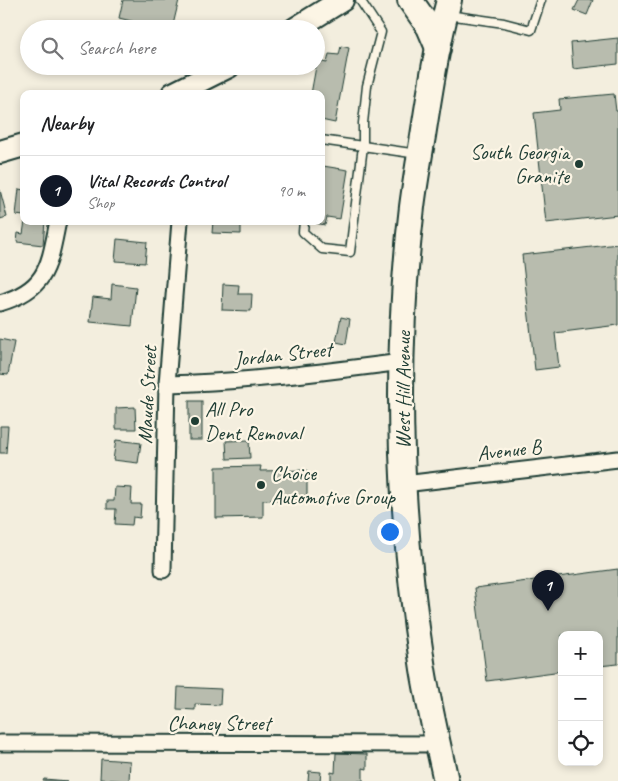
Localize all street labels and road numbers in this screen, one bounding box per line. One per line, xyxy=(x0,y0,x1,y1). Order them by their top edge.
street label: West Hill Avenue xyxy=(390,330,416,449)
street label: Jordan Street xyxy=(232,336,336,372)
street label: Maude Street xyxy=(131,344,163,444)
street label: Avenue B xyxy=(476,433,545,467)
street label: Chaney Street xyxy=(167,710,274,736)

